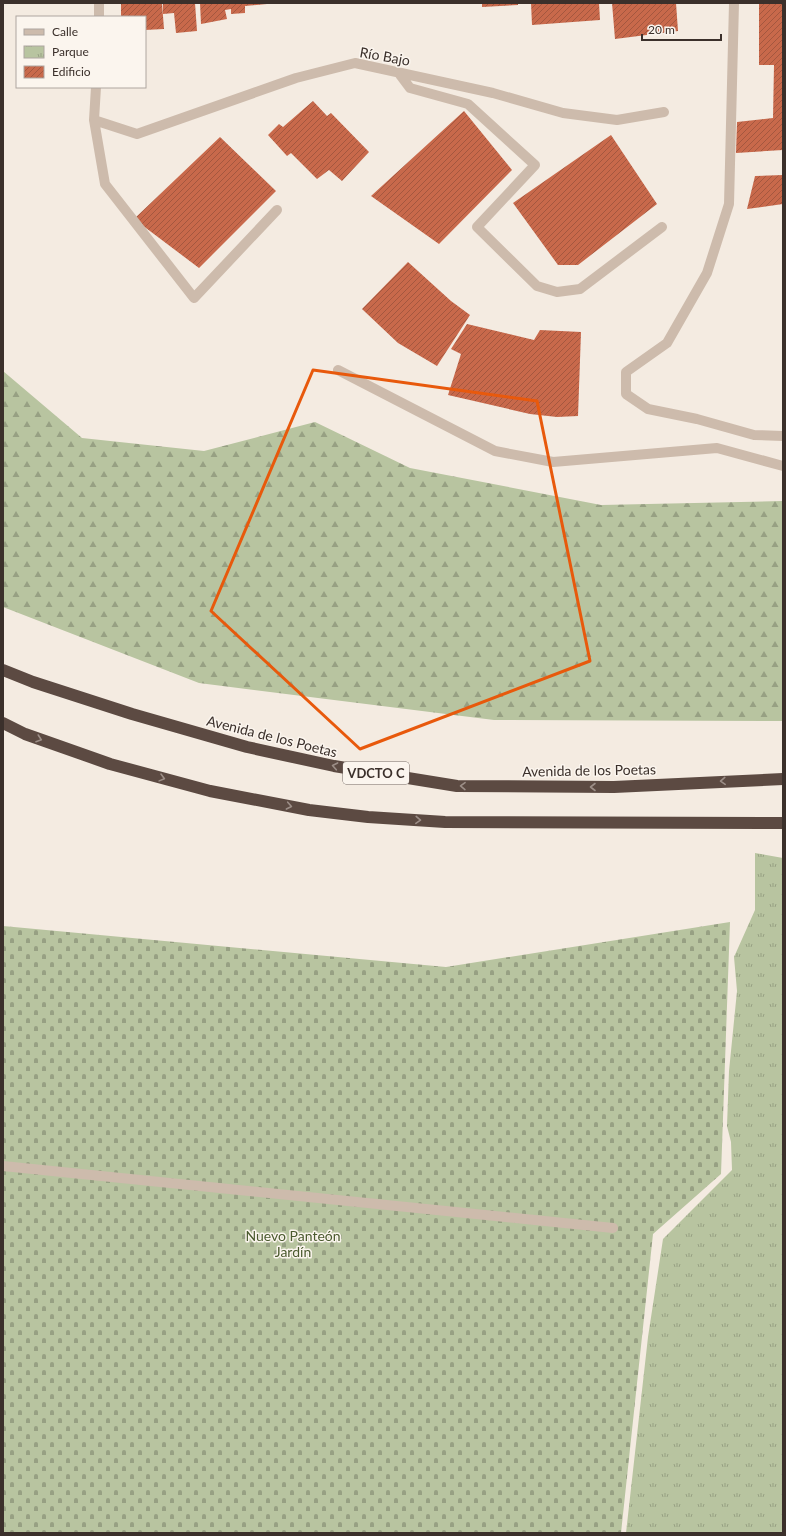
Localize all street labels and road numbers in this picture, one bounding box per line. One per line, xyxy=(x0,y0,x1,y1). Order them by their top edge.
street label: Río Bajo xyxy=(359,43,412,69)
street label: Avenida de los Poetas xyxy=(205,712,339,760)
street label: Avenida de los Poetas xyxy=(522,760,656,780)
road number: VDCTO C xyxy=(343,762,409,784)

